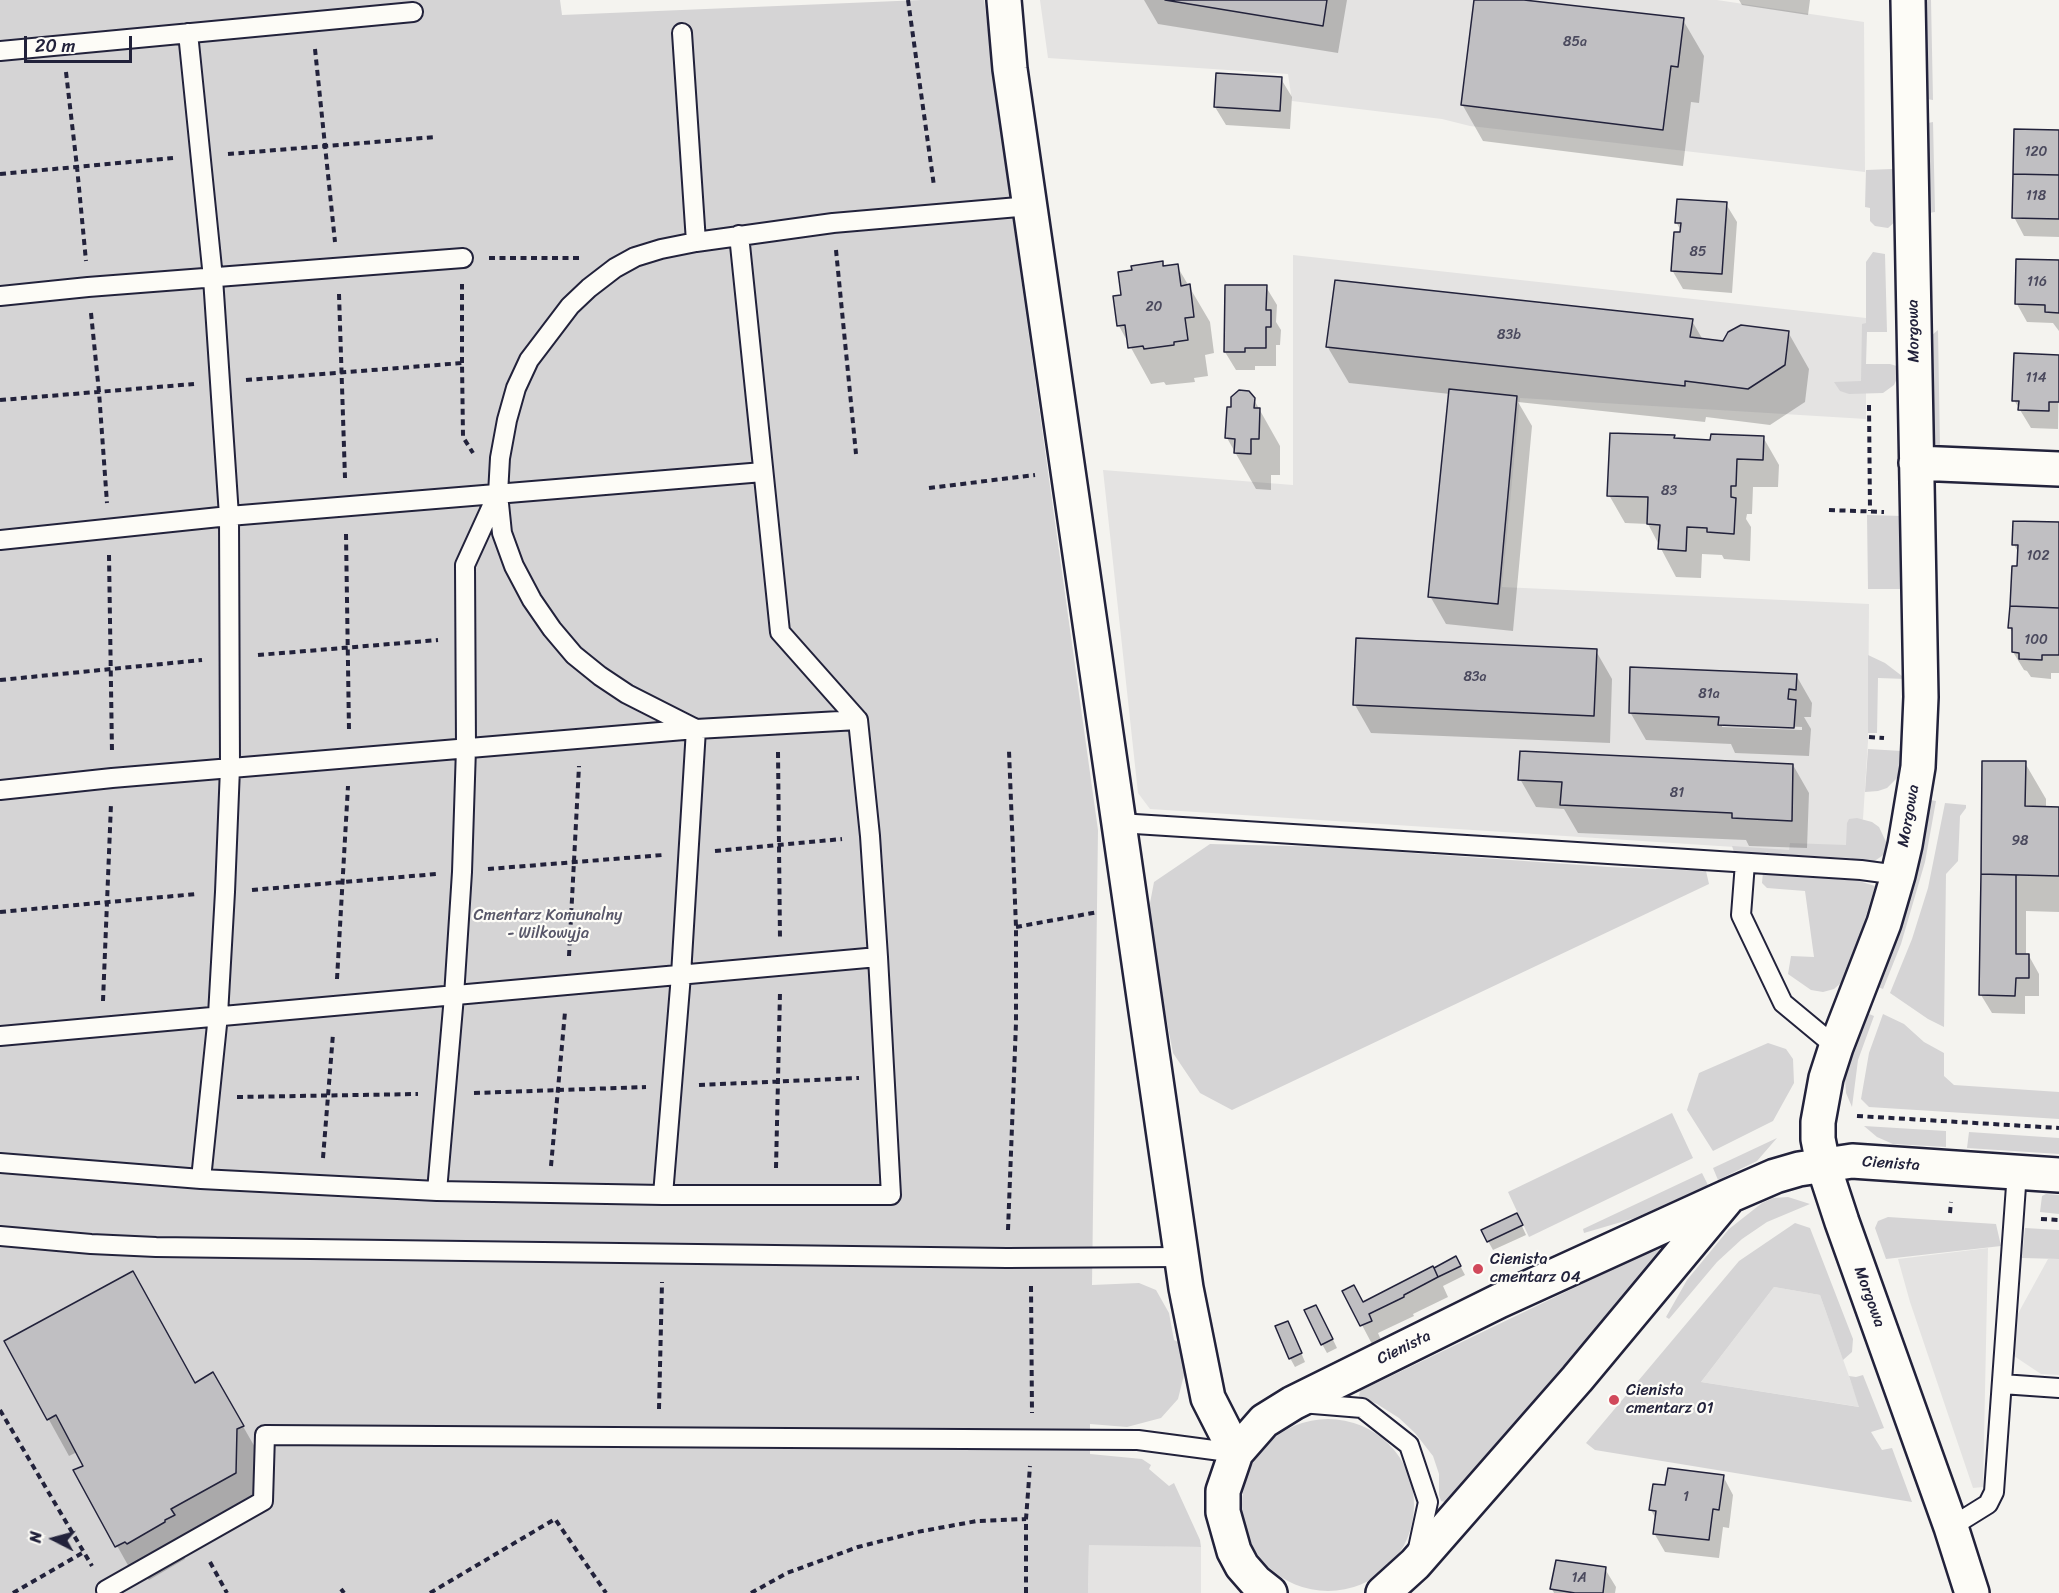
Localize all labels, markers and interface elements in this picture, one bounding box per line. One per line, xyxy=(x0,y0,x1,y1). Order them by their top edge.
scale bar xyxy=(27,24,135,62)
text: 20 m xyxy=(35,30,75,62)
house number: 85a xyxy=(1563,34,1587,50)
house number: 120 xyxy=(2025,144,2047,160)
house number: 118 xyxy=(2026,188,2046,204)
house number: 85 xyxy=(1690,244,1706,260)
house number: 116 xyxy=(2027,274,2047,290)
house number: 20 xyxy=(1146,299,1162,315)
street label: Morgowa xyxy=(1904,299,1924,363)
house number: 83b xyxy=(1497,327,1521,343)
house number: 114 xyxy=(2026,370,2046,386)
house number: 83 xyxy=(1661,483,1677,499)
house number: 102 xyxy=(2027,548,2049,564)
house number: 100 xyxy=(2024,632,2048,648)
house number: 83a xyxy=(1463,669,1487,685)
house number: 81a xyxy=(1698,686,1720,702)
street label: Morgowa xyxy=(1894,783,1924,849)
house number: 81 xyxy=(1670,785,1684,801)
house number: 98 xyxy=(2011,833,2029,849)
park label: Cmentarz Komunalny - Wilkowyja xyxy=(474,906,622,944)
street label: Cienista xyxy=(1862,1152,1920,1176)
place label: Cienista cmentarz 04 xyxy=(1490,1250,1581,1288)
marker: Cienista cmentarz 04 xyxy=(1471,1262,1485,1276)
street label: Morgowa xyxy=(1849,1264,1889,1330)
street label: Cienista xyxy=(1374,1327,1434,1369)
place label: Cienista cmentarz 01 xyxy=(1626,1381,1714,1419)
marker: Cienista cmentarz 01 xyxy=(1607,1393,1621,1407)
house number: 1 xyxy=(1683,1489,1689,1505)
north arrow xyxy=(24,1509,84,1569)
text: N xyxy=(21,1530,51,1544)
house number: 1A xyxy=(1571,1570,1587,1586)

